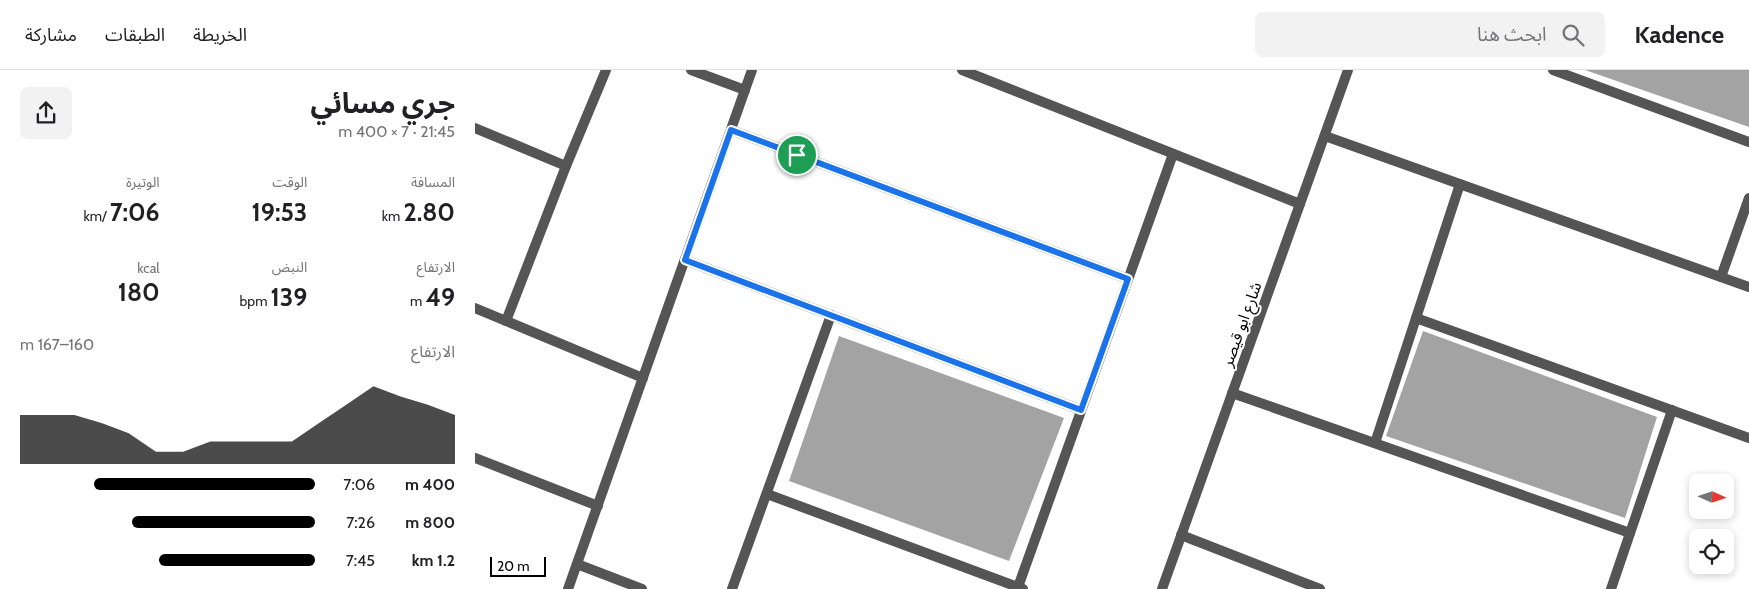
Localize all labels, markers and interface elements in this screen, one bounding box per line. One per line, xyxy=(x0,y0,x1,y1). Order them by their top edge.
search box xyxy=(1255,12,1605,57)
text: Kadence xyxy=(1635,20,1724,49)
icon: search xyxy=(1559,21,1587,49)
text: ابحث هنا xyxy=(1477,23,1547,46)
text: مشاركة xyxy=(25,24,77,46)
text: الطبقات xyxy=(105,24,165,46)
text: الخريطة xyxy=(193,24,247,46)
text: جري مسائي xyxy=(310,86,455,120)
button: share xyxy=(20,87,72,139)
text: 21:45 · 7 × 400 m xyxy=(338,122,455,141)
pin xyxy=(776,134,818,176)
icon: arrive xyxy=(783,141,811,169)
text: الوتيرة xyxy=(126,173,160,191)
text: الوقت xyxy=(272,173,307,191)
text: المسافة xyxy=(411,173,455,191)
text: 7:06 xyxy=(110,197,160,227)
text: 19:53 xyxy=(252,197,307,227)
text: 2.80 xyxy=(403,197,455,227)
text: /km xyxy=(83,207,110,225)
text: km xyxy=(382,207,403,225)
text: النبض xyxy=(272,258,307,276)
text: الارتفاع xyxy=(417,258,455,276)
text: kcal xyxy=(137,259,160,277)
text: 180 xyxy=(118,277,160,307)
street label: شارع ابو قيصر xyxy=(1217,279,1268,371)
text: 139 xyxy=(271,282,307,312)
text: 49 xyxy=(425,282,455,312)
text: bpm xyxy=(240,292,271,310)
text: m xyxy=(410,292,425,310)
text: 160–167 m xyxy=(20,335,94,354)
text: الارتفاع xyxy=(411,342,455,361)
north arrow xyxy=(1689,474,1734,519)
map controls xyxy=(1689,474,1734,574)
text: 7:06 xyxy=(343,475,375,494)
text: 400 m xyxy=(405,475,455,494)
text: 7:26 xyxy=(346,513,375,532)
text: 800 m xyxy=(405,513,455,532)
button: locate xyxy=(1689,529,1734,574)
text: 7:45 xyxy=(346,551,375,570)
text: 1.2 km xyxy=(412,551,455,570)
scale bar xyxy=(490,554,546,577)
text: 20 m xyxy=(497,557,530,575)

